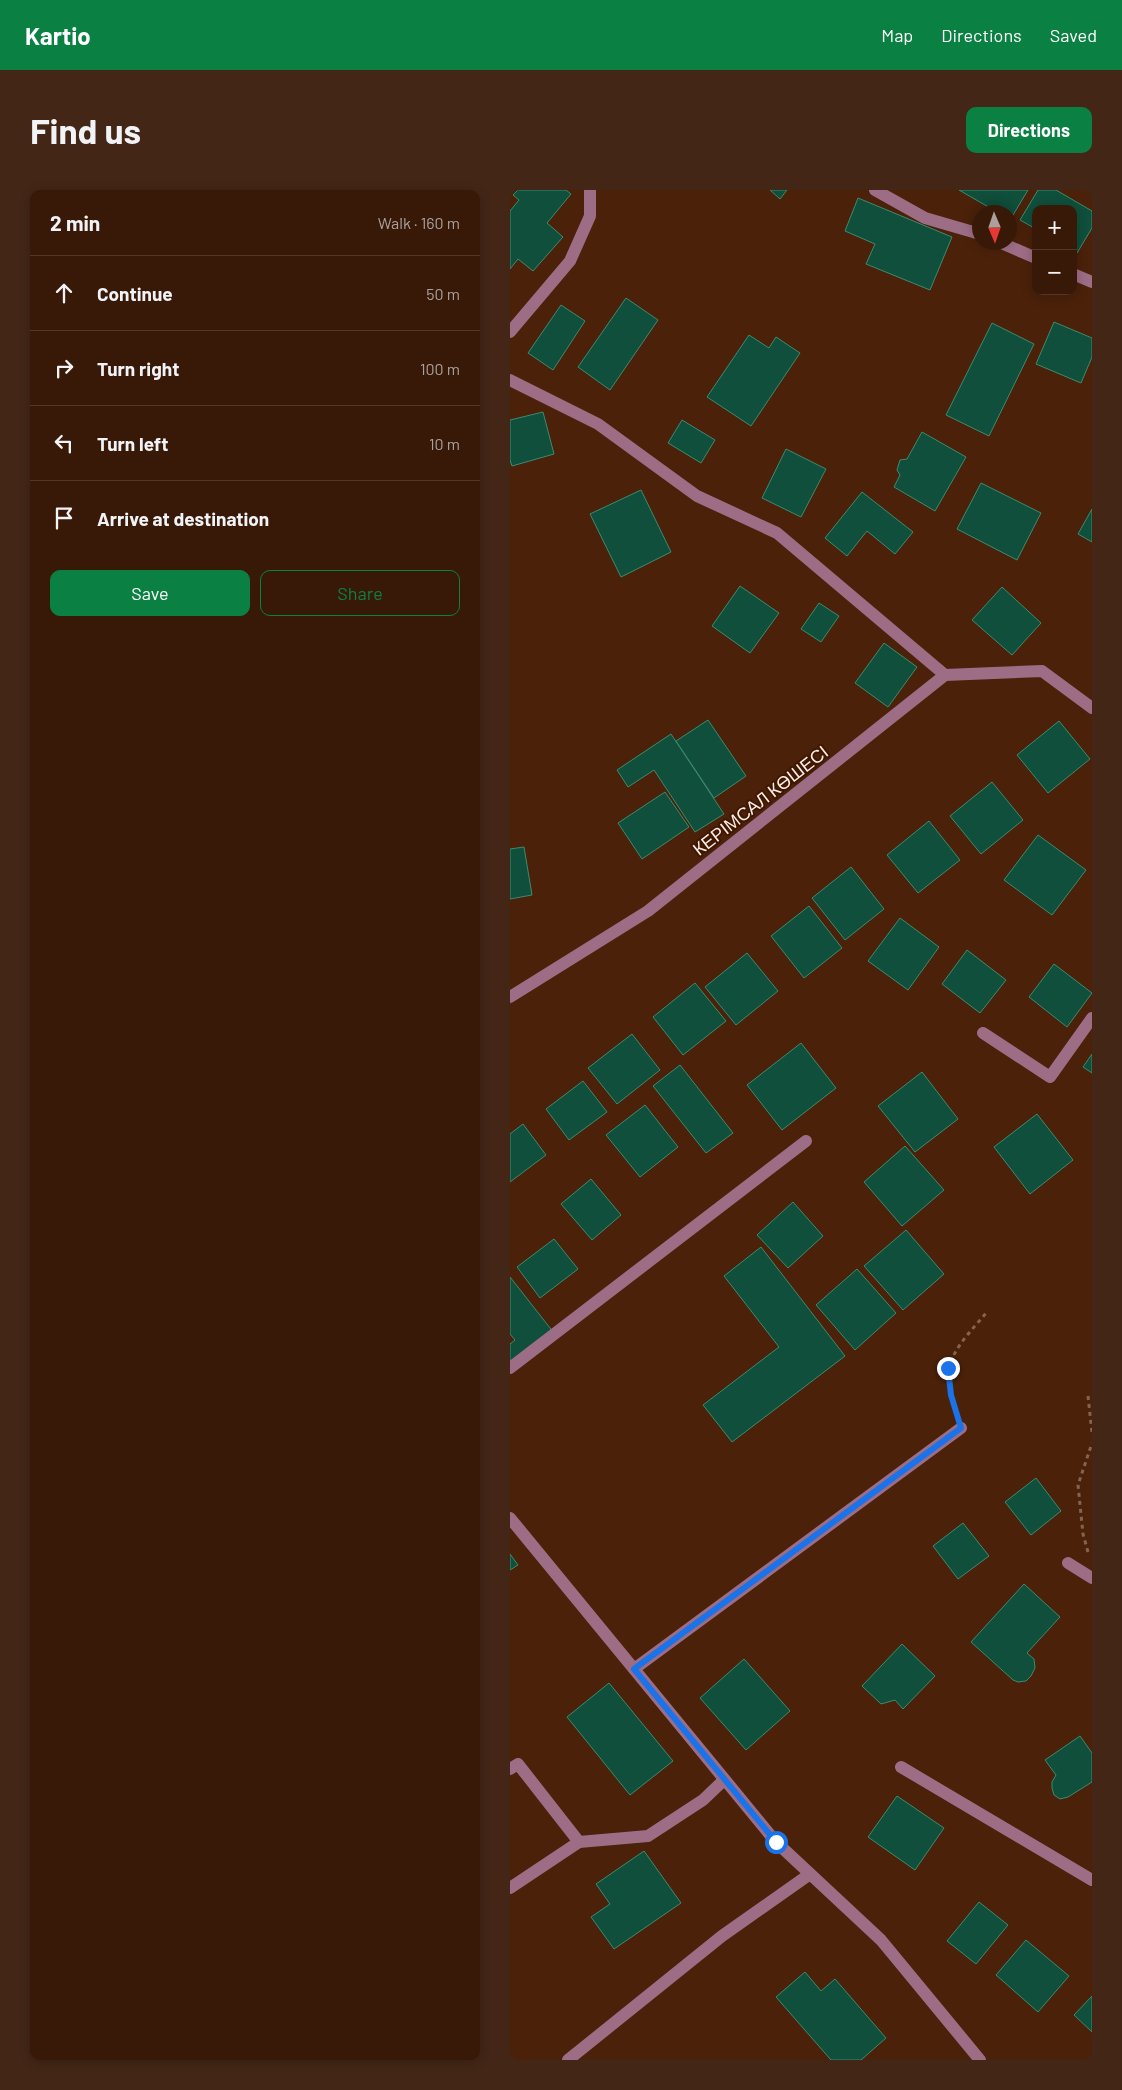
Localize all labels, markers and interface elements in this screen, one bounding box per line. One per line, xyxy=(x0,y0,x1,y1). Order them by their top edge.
text: Kartio xyxy=(25,21,91,50)
text: Map xyxy=(881,24,913,46)
text: Directions xyxy=(941,24,1022,46)
text: Saved xyxy=(1050,24,1097,46)
button: Directions xyxy=(966,107,1092,153)
text: Find us xyxy=(30,109,141,151)
north arrow xyxy=(972,205,1017,250)
map controls xyxy=(1032,205,1077,295)
button: + xyxy=(1032,205,1077,250)
text: 2 min xyxy=(50,210,100,235)
text: Walk · 160 m xyxy=(378,213,460,232)
button: − xyxy=(1032,250,1077,295)
icon: ahead xyxy=(50,279,78,307)
text: Continue xyxy=(97,282,173,305)
text: 50 m xyxy=(426,284,460,303)
icon: right xyxy=(50,354,78,382)
text: Turn right xyxy=(97,357,179,380)
text: 100 m xyxy=(420,359,460,378)
icon: left xyxy=(50,429,78,457)
text: Turn left xyxy=(97,432,168,455)
text: 10 m xyxy=(429,434,460,453)
icon: arrive xyxy=(50,504,78,532)
text: Arrive at destination xyxy=(97,507,269,530)
button: Save xyxy=(50,570,250,616)
button: Share xyxy=(260,570,460,616)
street label: КЕРІМСАЛ КӨШЕСІ xyxy=(688,740,832,860)
route end xyxy=(937,1357,960,1380)
route start xyxy=(765,1831,788,1854)

